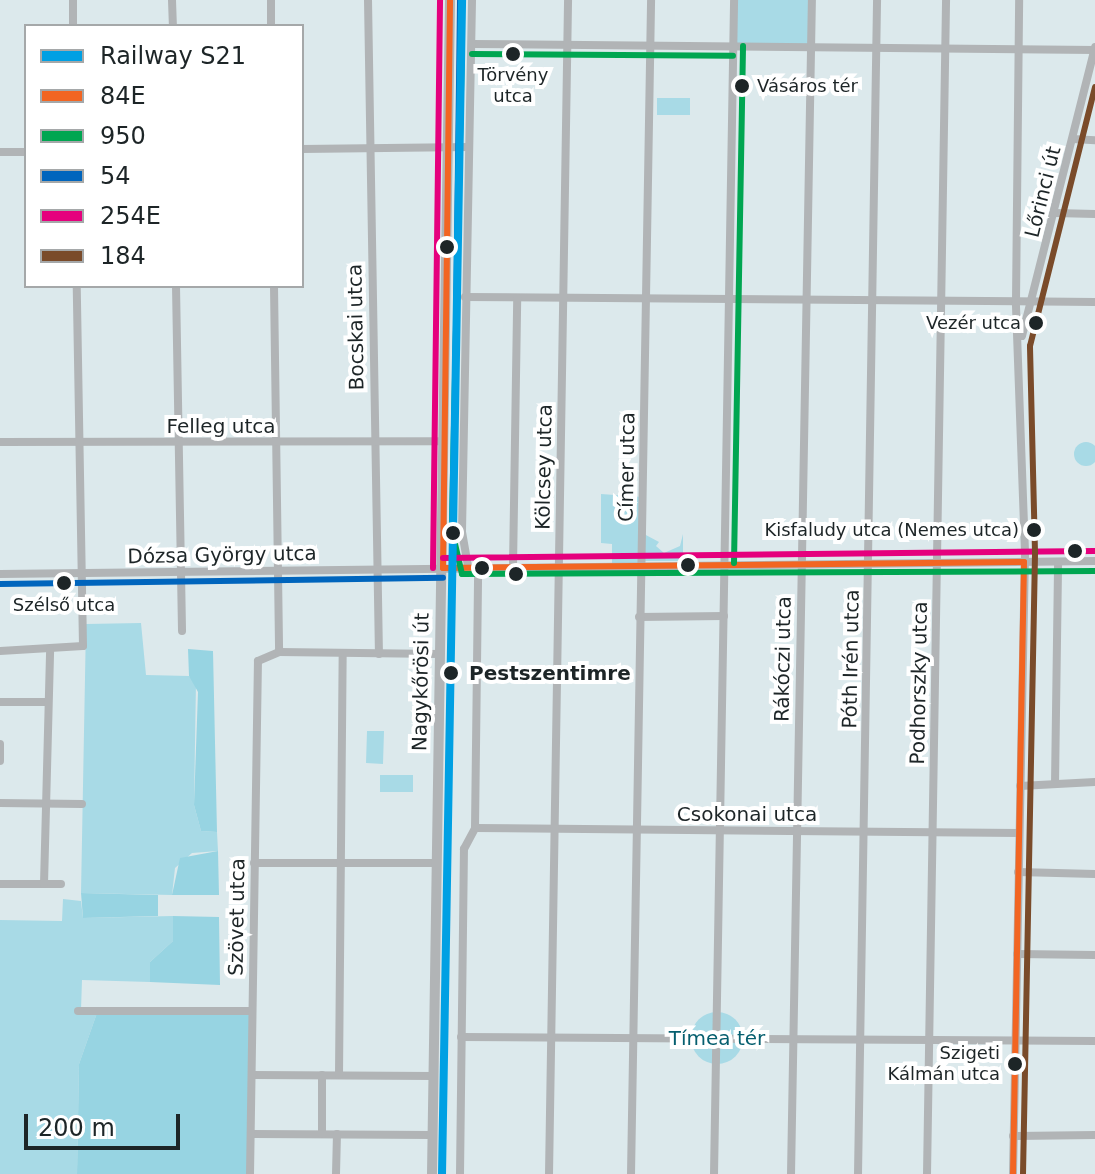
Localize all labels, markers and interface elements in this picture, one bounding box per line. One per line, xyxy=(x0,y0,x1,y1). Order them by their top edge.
legend xyxy=(24,24,304,288)
text: Railway S21 xyxy=(100,42,246,70)
marker: Törvény utca xyxy=(505,46,521,62)
place label: Törvény utca xyxy=(478,65,548,108)
place label: Vásáros tér xyxy=(757,75,858,97)
marker: Vásáros tér xyxy=(734,78,750,94)
text: 84E xyxy=(100,82,146,110)
text: 950 xyxy=(100,122,146,150)
street label: Lőrinci út xyxy=(1020,144,1066,240)
text: 54 xyxy=(100,162,131,190)
text: 254E xyxy=(100,202,161,230)
unlabelled marker xyxy=(439,239,455,255)
text: 184 xyxy=(100,242,146,270)
street label: Bocskai utca xyxy=(343,264,369,390)
place label: Vezér utca xyxy=(926,312,1021,334)
marker: Vezér utca xyxy=(1028,315,1044,331)
street label: Kölcsey utca xyxy=(531,404,557,530)
street label: Címer utca xyxy=(614,412,640,522)
street label: Felleg utca xyxy=(167,414,275,438)
place label: Kisfaludy utca (Nemes utca) xyxy=(764,519,1019,541)
marker: Kisfaludy utca (Nemes utca) xyxy=(1026,522,1042,538)
unlabelled marker xyxy=(445,525,461,541)
street label: Dózsa György utca xyxy=(127,541,317,569)
unlabelled marker xyxy=(1067,543,1083,559)
unlabelled marker xyxy=(680,557,696,573)
unlabelled marker xyxy=(474,560,490,576)
unlabelled marker xyxy=(508,566,524,582)
marker: Szélső utca xyxy=(56,575,72,591)
street label: Póth Irén utca xyxy=(838,589,864,729)
place label: Szélső utca xyxy=(13,594,115,616)
street label: Rákóczi utca xyxy=(770,596,796,722)
street label: Podhorszky utca xyxy=(906,601,932,765)
street label: Nagykőrösi út xyxy=(408,613,434,751)
place label: Pestszentimre xyxy=(469,661,631,685)
marker: Pestszentimre xyxy=(440,662,462,684)
street label: Csokonai utca xyxy=(677,802,817,826)
street label: Szövet utca xyxy=(224,858,250,976)
park label: Tímea tér xyxy=(669,1026,765,1050)
place label: Szigeti Kálmán utca xyxy=(887,1043,1000,1086)
marker: Szigeti Kálmán utca xyxy=(1007,1056,1023,1072)
scale bar xyxy=(28,1098,184,1148)
text: 200 m xyxy=(38,1114,115,1142)

